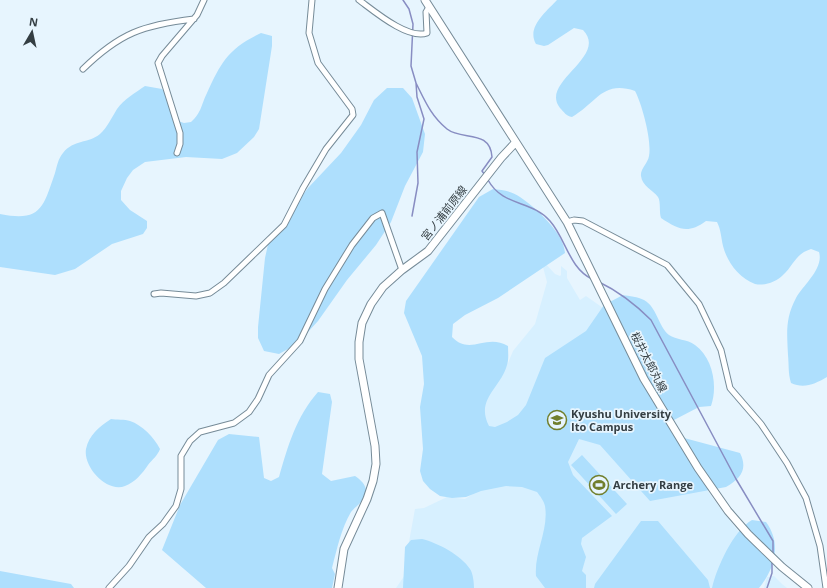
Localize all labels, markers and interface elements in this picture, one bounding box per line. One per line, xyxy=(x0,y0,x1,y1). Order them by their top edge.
north arrow xyxy=(12,12,52,52)
text: N xyxy=(28,14,39,30)
street label: 宮ノ浦前原線 xyxy=(417,182,470,243)
street label: 桜井太郎丸線 xyxy=(628,329,671,395)
place label: Kyushu University Ito Campus xyxy=(571,406,672,434)
school or university icon: Kyushu University Ito Campus xyxy=(546,409,568,431)
sports icon: Archery Range xyxy=(588,474,610,496)
place label: Archery Range xyxy=(613,477,693,492)

